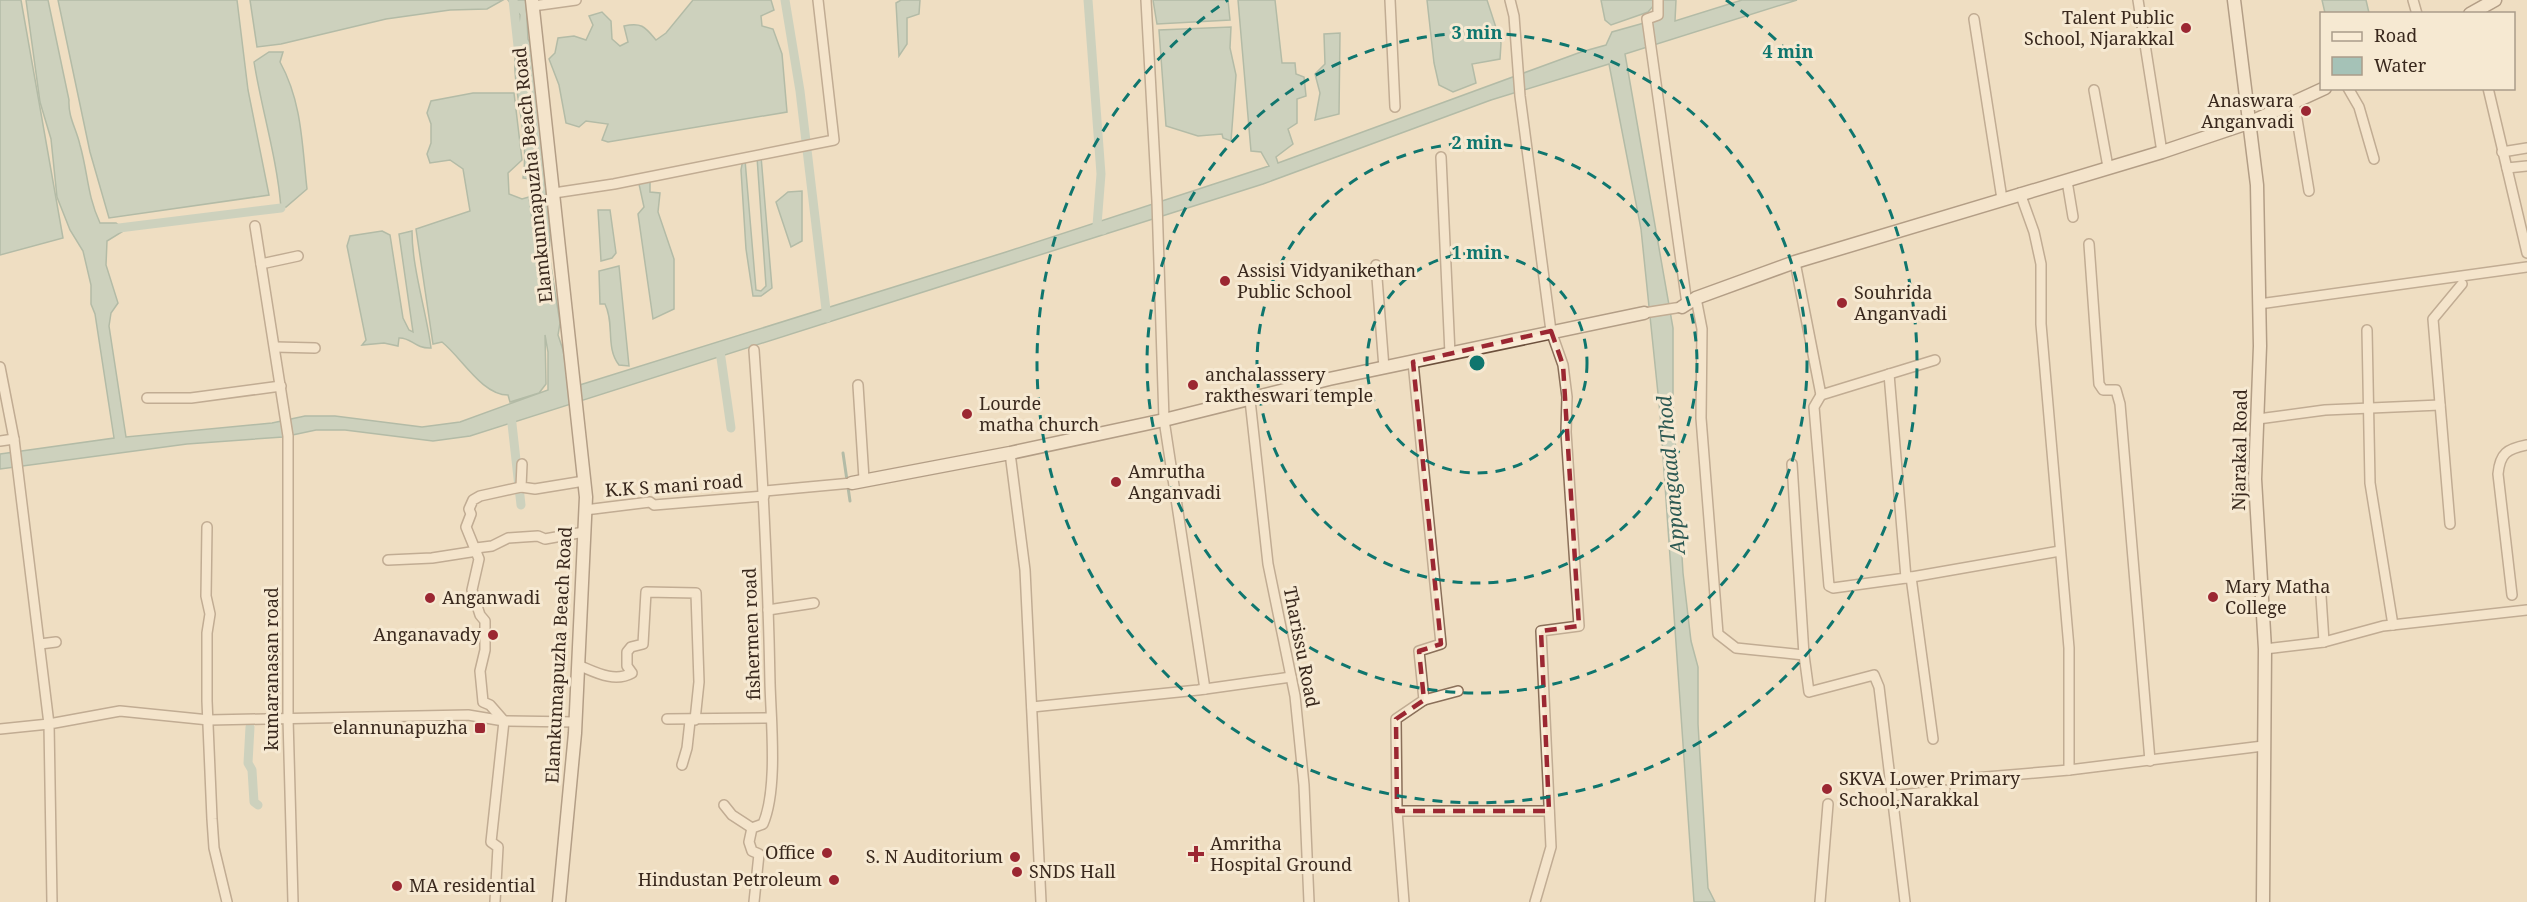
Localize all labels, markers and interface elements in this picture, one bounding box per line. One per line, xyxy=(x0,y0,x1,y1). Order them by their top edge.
place label: Talent Public School, Njarakkal xyxy=(2024,5,2174,50)
legend xyxy=(2320,12,2515,90)
text: 3 min xyxy=(1452,20,1502,44)
marker: Talent Public School, Njarakkal xyxy=(2179,21,2193,35)
text: Road xyxy=(2374,23,2417,47)
text: 4 min xyxy=(1763,39,1813,63)
street label: Elamkunnapuzha Beach Road xyxy=(507,46,557,304)
text: Water xyxy=(2374,53,2427,77)
place label: Anaswara Anganvadi xyxy=(2201,88,2294,133)
marker: Anaswara Anganvadi xyxy=(2299,104,2313,118)
text: 2 min xyxy=(1452,130,1502,154)
text: 1 min xyxy=(1452,240,1502,264)
place label: Assisi Vidyanikethan Public School xyxy=(1237,258,1417,303)
marker: Assisi Vidyanikethan Public School xyxy=(1218,274,1232,288)
place label: Souhrida Anganvadi xyxy=(1854,280,1947,325)
marker: Souhrida Anganvadi xyxy=(1835,296,1849,310)
centre of rings xyxy=(1467,353,1487,373)
place label: anchalasssery raktheswari temple xyxy=(1205,362,1373,407)
marker: anchalasssery raktheswari temple xyxy=(1186,378,1200,392)
street label: Njarakal Road xyxy=(2226,389,2252,511)
place label: Lourde matha church xyxy=(979,391,1099,436)
water label: Appangaad Thod xyxy=(1650,394,1691,557)
marker: Lourde matha church xyxy=(960,407,974,421)
place label: Amrutha Anganvadi xyxy=(1128,459,1221,504)
street label: K.K S mani road xyxy=(604,468,744,502)
marker: Amrutha Anganvadi xyxy=(1109,475,1123,489)
street label: Elamkunnapuzha Beach Road xyxy=(539,526,577,784)
street label: fishermen road xyxy=(737,567,765,701)
place label: Mary Matha College xyxy=(2225,574,2330,619)
street label: Tharissu Road xyxy=(1279,584,1325,709)
place label: Anganwadi xyxy=(442,585,540,609)
street label: kumaranasan road xyxy=(259,587,283,751)
marker: Mary Matha College xyxy=(2206,590,2220,604)
marker: Anganwadi xyxy=(423,591,437,605)
place label: Anganavady xyxy=(373,622,482,646)
marker: Anganavady xyxy=(486,628,500,642)
place label: elannunapuzha xyxy=(333,715,468,739)
marker: elannunapuzha xyxy=(473,721,487,735)
place label: SKVA Lower Primary School,Narakkal xyxy=(1839,766,2021,811)
marker: SKVA Lower Primary School,Narakkal xyxy=(1820,782,1834,796)
place label: Amritha Hospital Ground xyxy=(1210,831,1352,876)
place label: Office xyxy=(765,840,815,864)
place label: S. N Auditorium xyxy=(866,844,1003,868)
marker: Amritha Hospital Ground xyxy=(1187,845,1205,863)
marker: Office xyxy=(820,846,834,860)
marker: S. N Auditorium xyxy=(1008,850,1022,864)
place label: SNDS Hall xyxy=(1029,859,1116,883)
marker: SNDS Hall xyxy=(1010,865,1024,879)
place label: Hindustan Petroleum xyxy=(638,867,822,891)
place label: MA residential xyxy=(409,873,536,897)
marker: Hindustan Petroleum xyxy=(827,873,841,887)
marker: MA residential xyxy=(390,879,404,893)

